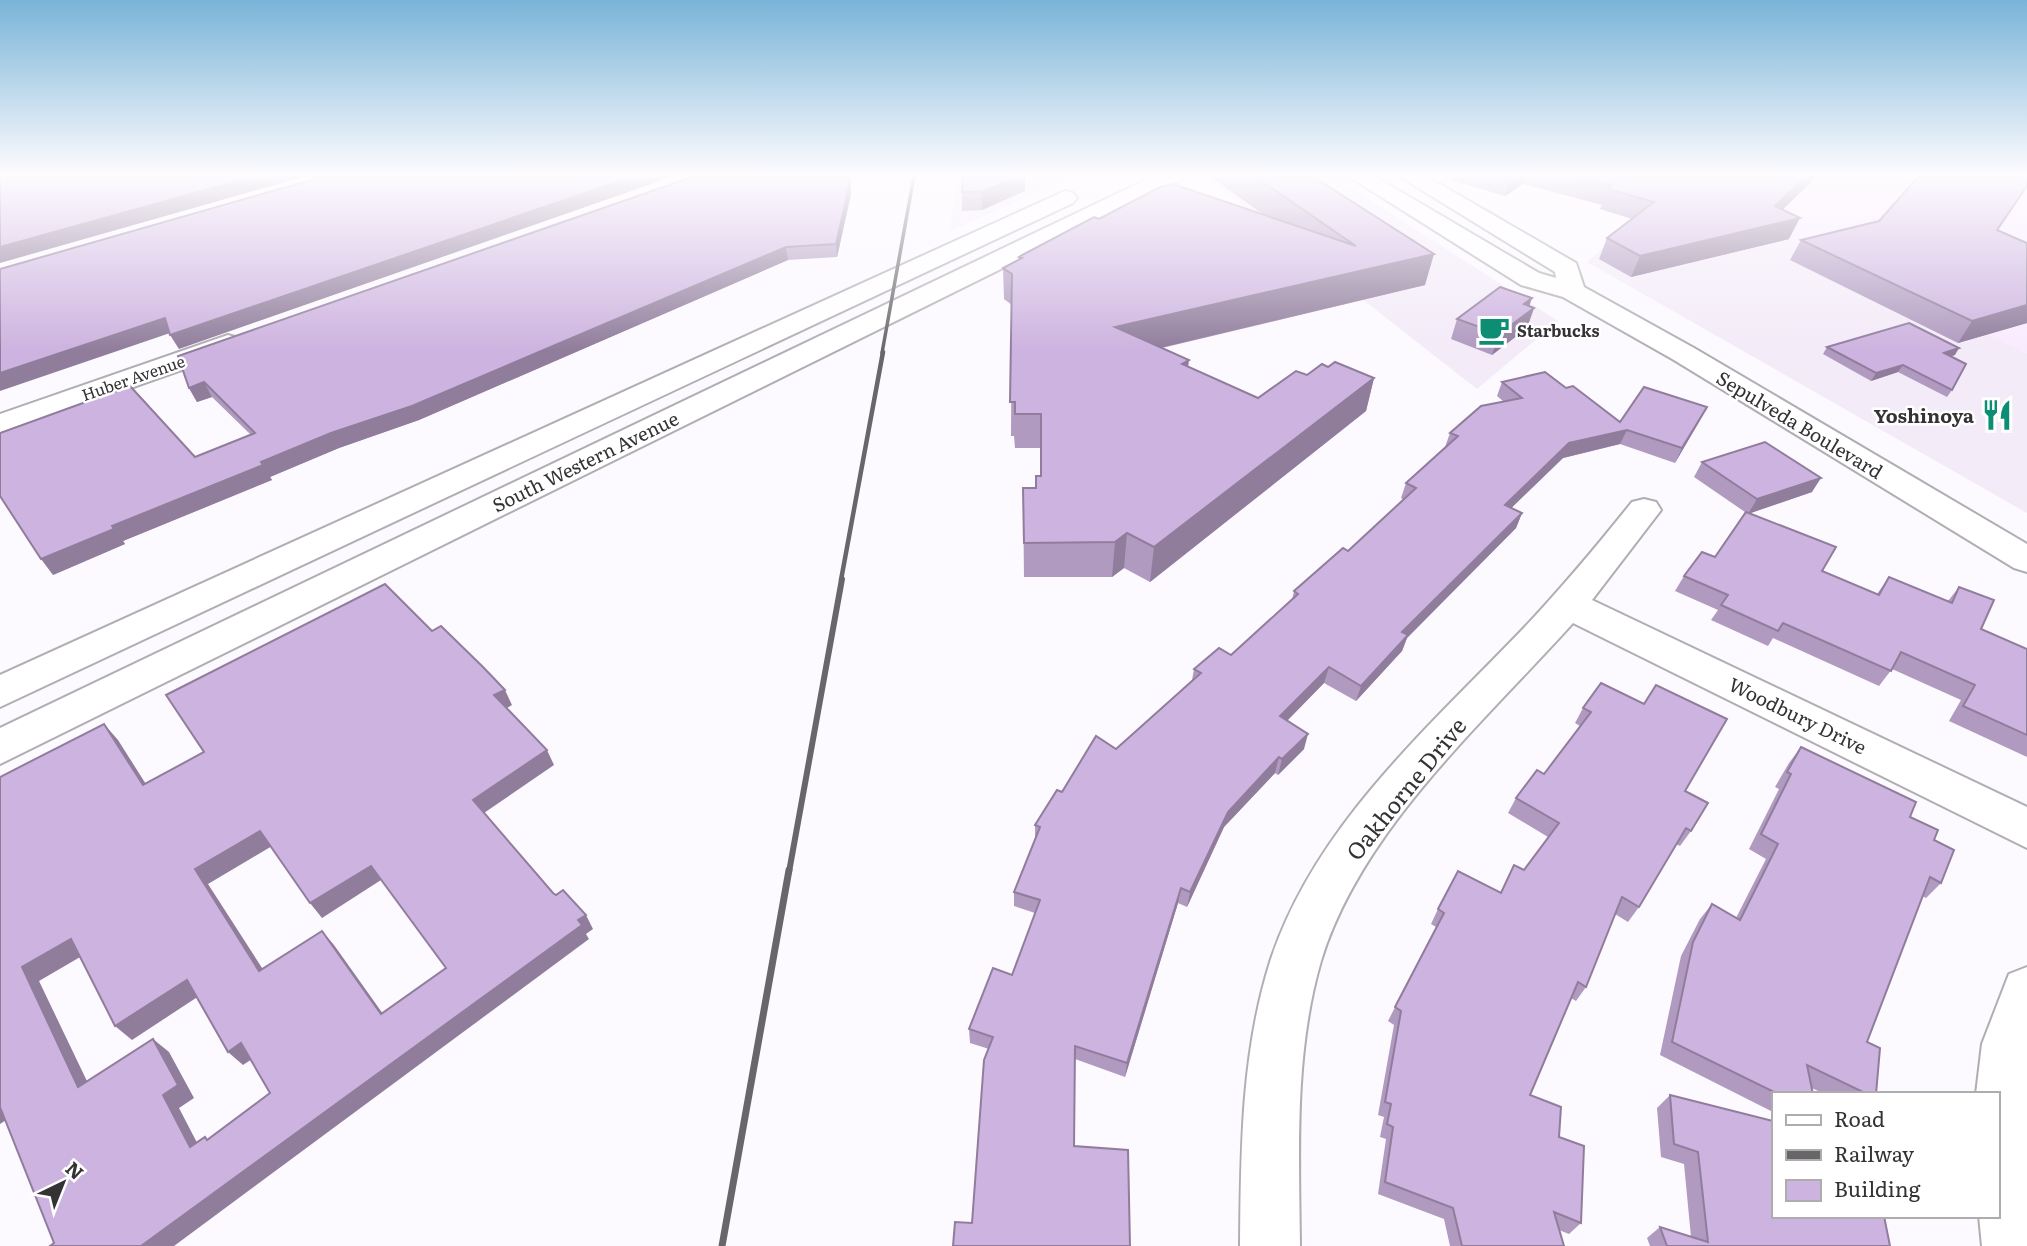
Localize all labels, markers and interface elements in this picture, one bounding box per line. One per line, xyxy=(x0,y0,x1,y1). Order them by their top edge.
cafe icon: Starbucks xyxy=(1477,313,1511,347)
place label: Starbucks xyxy=(1517,318,1599,342)
street label: Huber Avenue xyxy=(78,348,188,406)
street label: Sepulveda Boulevard xyxy=(1712,363,1889,485)
restaurant icon: Yoshinoya xyxy=(1980,398,2014,432)
place label: Yoshinoya xyxy=(1874,401,1974,429)
street label: South Western Avenue xyxy=(487,404,683,518)
street label: Woodbury Drive xyxy=(1724,670,1872,761)
street label: Oakhorne Drive xyxy=(1337,709,1473,867)
legend xyxy=(1772,1092,1999,1218)
text: Road xyxy=(1834,1102,1885,1133)
text: Railway xyxy=(1834,1137,1915,1168)
north arrow xyxy=(28,1148,98,1218)
text: N xyxy=(60,1154,91,1186)
text: Building xyxy=(1834,1172,1921,1203)

